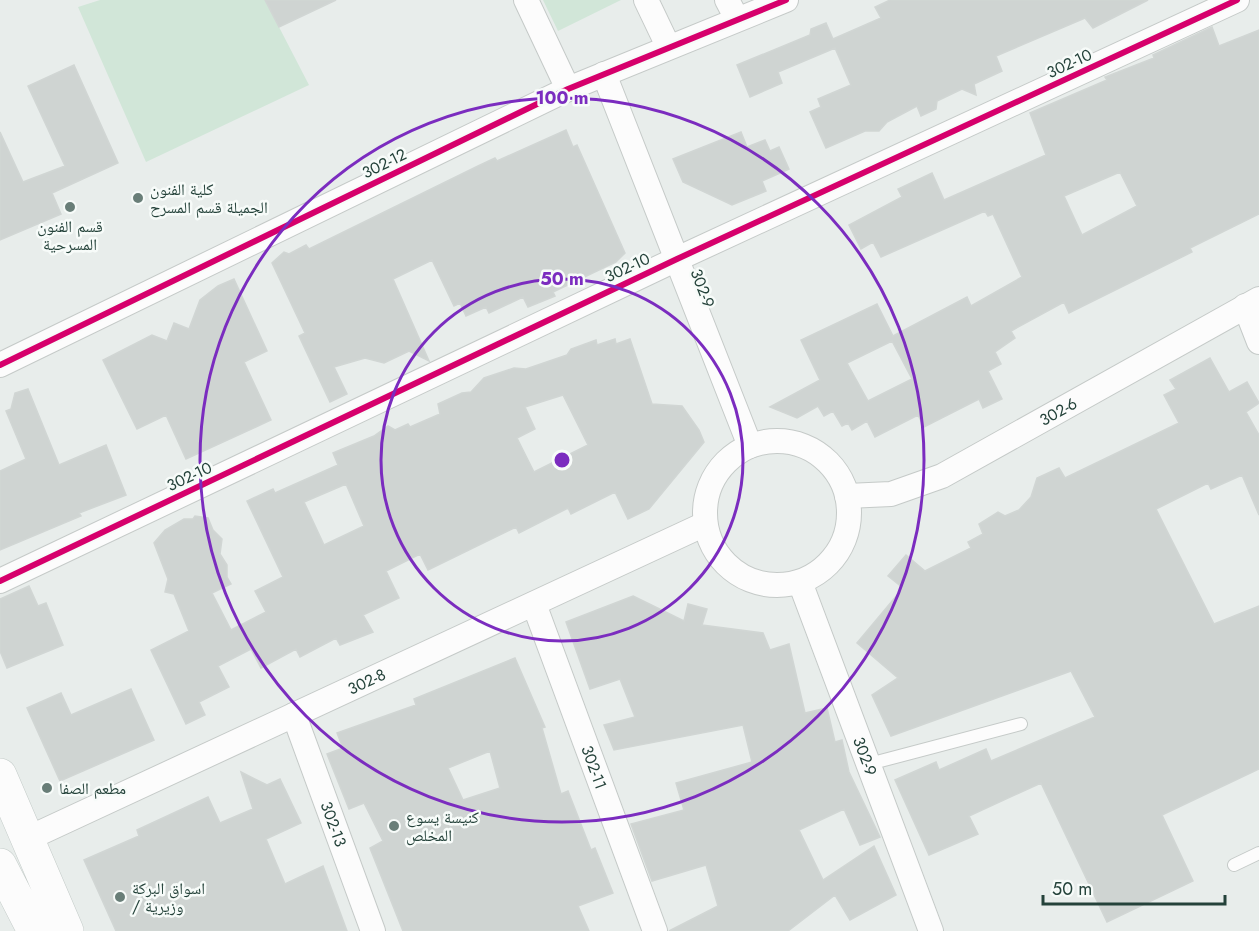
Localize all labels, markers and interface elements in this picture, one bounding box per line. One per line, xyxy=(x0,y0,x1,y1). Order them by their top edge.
street label: 302-10 xyxy=(1043,43,1096,84)
text: 100 m xyxy=(535,85,589,111)
street label: 302-12 xyxy=(358,143,410,184)
place label: كلية الفنون الجميلة قسم المسرح xyxy=(150,178,268,219)
marker: كلية الفنون الجميلة قسم المسرح xyxy=(131,191,145,205)
marker: قسم الفنون المسرحية xyxy=(63,200,77,214)
place label: قسم الفنون المسرحية xyxy=(37,215,103,256)
street label: 302-10 xyxy=(601,247,654,288)
street label: 302-9 xyxy=(685,265,720,311)
text: 50 m xyxy=(540,266,584,292)
street label: 302-6 xyxy=(1035,392,1081,431)
centre of rings xyxy=(552,450,572,470)
street label: 302-10 xyxy=(163,456,216,497)
street label: 302-8 xyxy=(344,663,389,701)
street label: 302-9 xyxy=(847,734,883,779)
street label: 302-11 xyxy=(575,742,613,793)
place label: مطعم الصفا xyxy=(59,777,126,800)
marker: مطعم الصفا xyxy=(40,781,54,795)
street label: 302-13 xyxy=(315,798,352,850)
place label: كنيسة يسوع المخلص xyxy=(406,806,479,847)
marker: كنيسة يسوع المخلص xyxy=(387,819,401,833)
scale bar xyxy=(1043,868,1224,906)
text: 50 m xyxy=(1052,876,1092,902)
place label: اسواق البركة / وزيرية xyxy=(132,877,205,918)
marker: اسواق البركة / وزيرية xyxy=(113,890,127,904)

